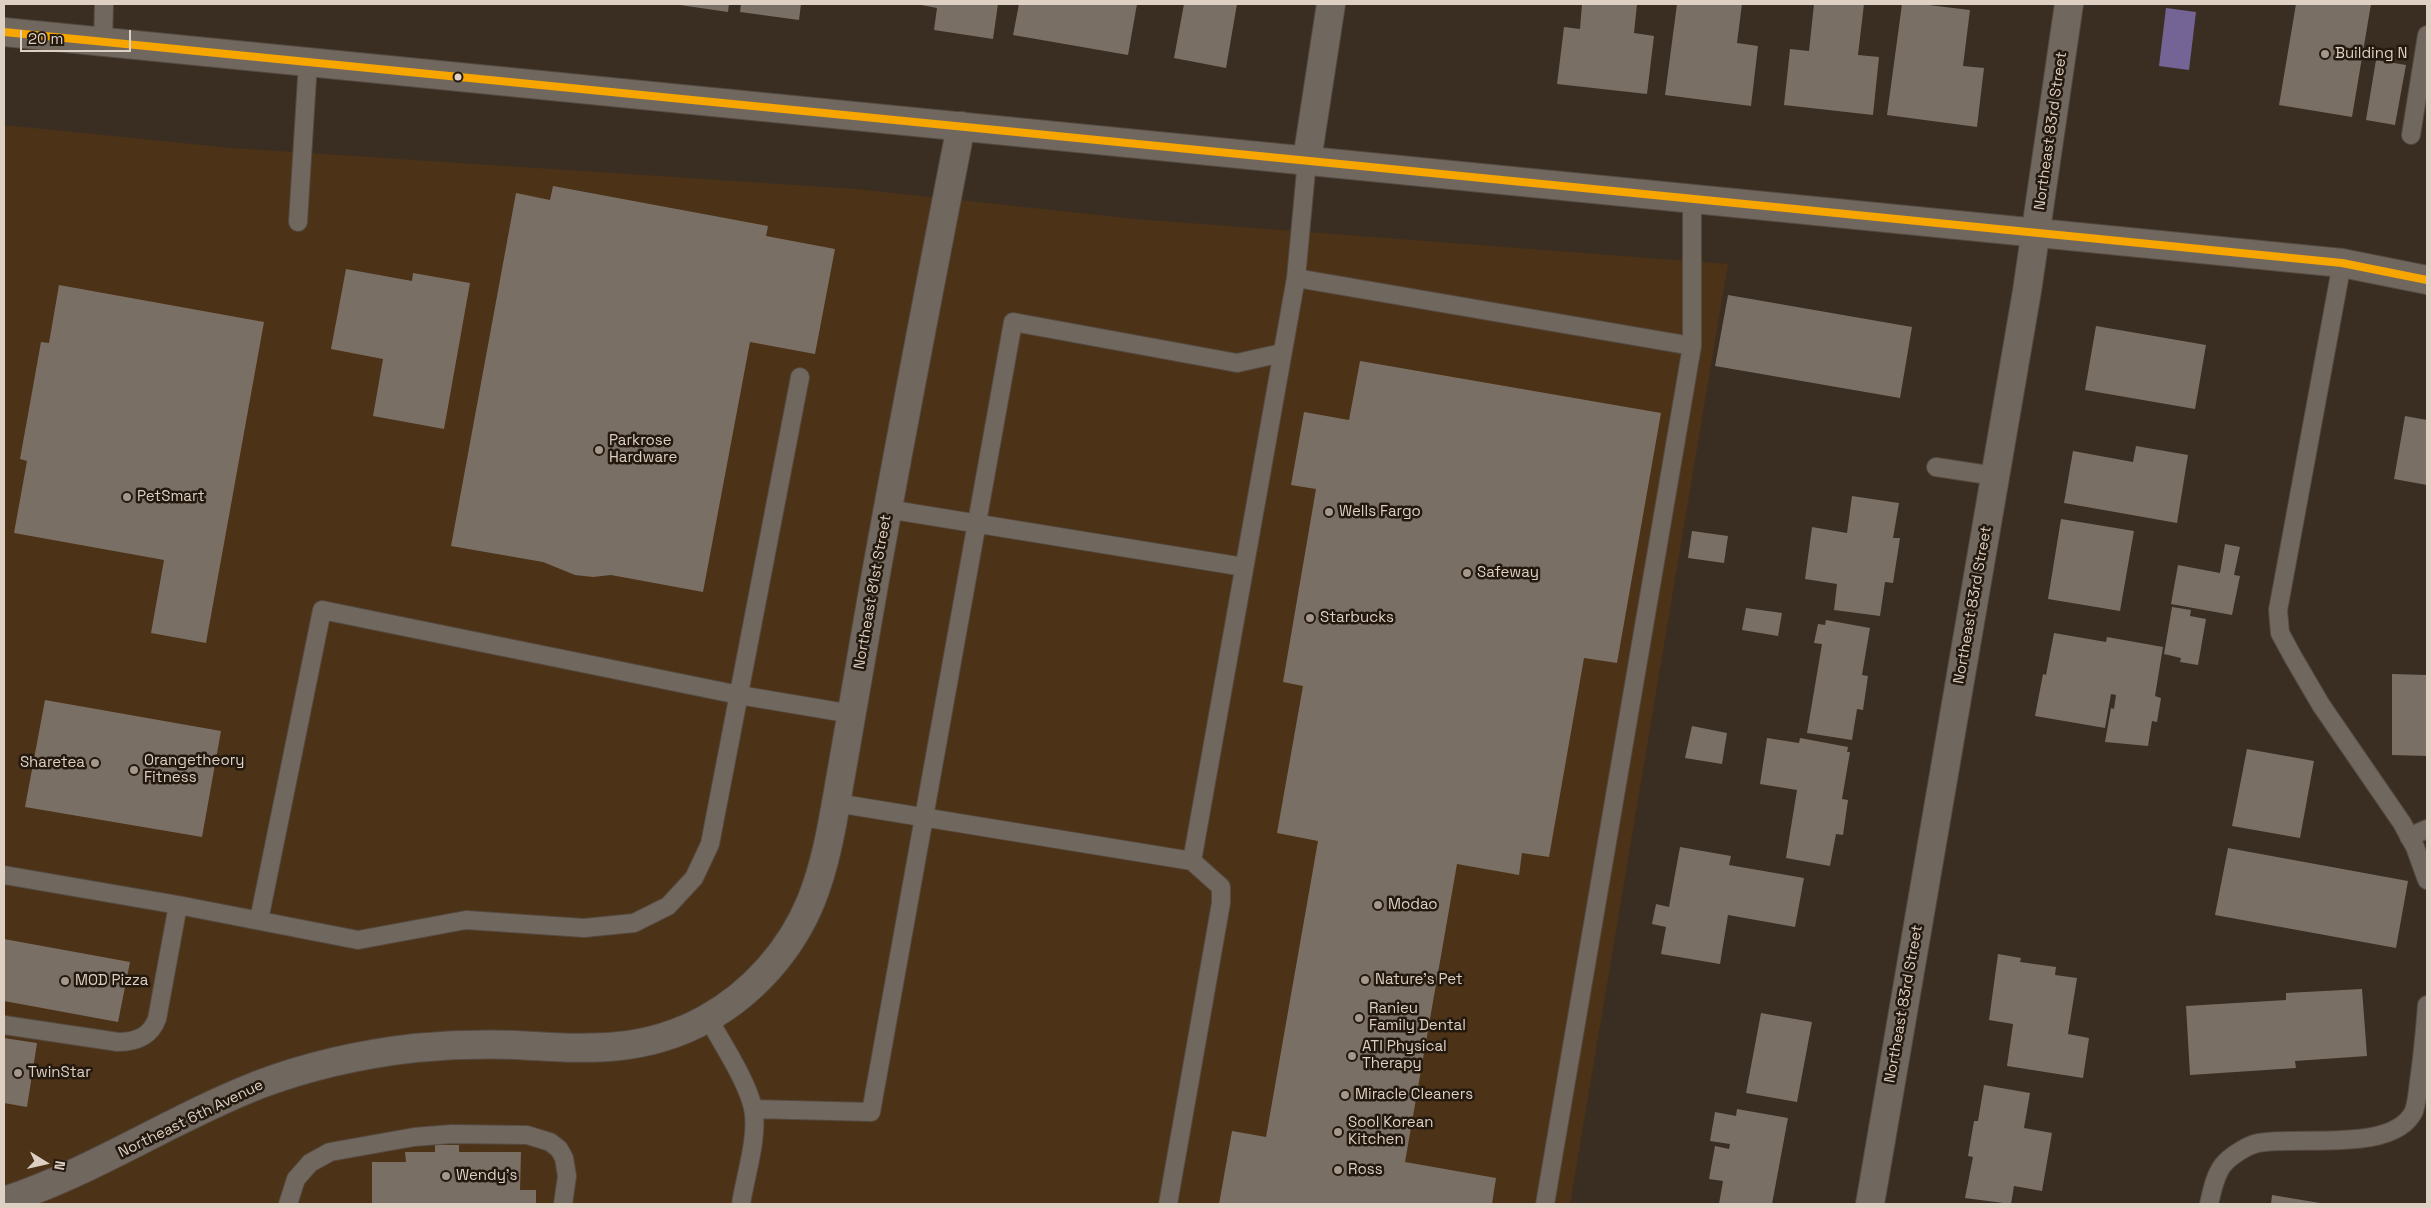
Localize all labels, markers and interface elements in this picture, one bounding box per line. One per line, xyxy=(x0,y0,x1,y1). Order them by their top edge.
scale bar xyxy=(22,20,134,52)
text: 20 m xyxy=(28,29,63,48)
place label: Building N xyxy=(2335,45,2407,63)
marker: Building N xyxy=(2319,48,2331,60)
street label: Northeast 83rd Street xyxy=(2031,50,2071,212)
unlabelled marker xyxy=(453,72,463,82)
place label: Parkrose Hardware xyxy=(609,432,677,467)
marker: Parkrose Hardware xyxy=(593,444,605,456)
place label: PetSmart xyxy=(137,488,205,506)
marker: PetSmart xyxy=(121,491,133,503)
place label: Wells Fargo xyxy=(1339,503,1421,521)
marker: Wells Fargo xyxy=(1323,506,1335,518)
street label: Northeast 81st Street xyxy=(851,513,895,671)
street label: Northeast 83rd Street xyxy=(1950,525,1996,685)
place label: Safeway xyxy=(1477,564,1539,582)
marker: Safeway xyxy=(1461,567,1473,579)
place label: Starbucks xyxy=(1320,609,1394,627)
marker: Starbucks xyxy=(1304,612,1316,624)
place label: Orangetheory Fitness xyxy=(144,752,245,787)
place label: Sharetea xyxy=(20,754,85,772)
marker: Sharetea xyxy=(89,757,101,769)
marker: Orangetheory Fitness xyxy=(128,764,140,776)
place label: Modao xyxy=(1388,896,1438,914)
marker: Modao xyxy=(1372,899,1384,911)
street label: Northeast 83rd Street xyxy=(1881,924,1927,1084)
place label: Nature's Pet xyxy=(1375,971,1463,989)
place label: MOD Pizza xyxy=(75,972,148,990)
marker: Nature's Pet xyxy=(1359,974,1371,986)
marker: MOD Pizza xyxy=(59,975,71,987)
place label: Ranieu Family Dental xyxy=(1369,1000,1466,1035)
marker: Ranieu Family Dental xyxy=(1353,1012,1365,1024)
place label: ATI Physical Therapy xyxy=(1362,1038,1447,1073)
marker: ATI Physical Therapy xyxy=(1346,1050,1358,1062)
place label: TwinStar xyxy=(28,1064,91,1082)
marker: TwinStar xyxy=(12,1067,24,1079)
street label: Northeast 6th Avenue xyxy=(116,1076,266,1162)
place label: Miracle Cleaners xyxy=(1355,1086,1473,1104)
marker: Miracle Cleaners xyxy=(1339,1089,1351,1101)
place label: Sool Korean Kitchen xyxy=(1348,1114,1433,1149)
marker: Sool Korean Kitchen xyxy=(1332,1126,1344,1138)
north arrow xyxy=(20,1138,70,1188)
text: N xyxy=(50,1159,69,1172)
place label: Ross xyxy=(1348,1161,1383,1179)
marker: Ross xyxy=(1332,1164,1344,1176)
place label: Wendy's xyxy=(456,1167,517,1185)
marker: Wendy's xyxy=(440,1170,452,1182)

